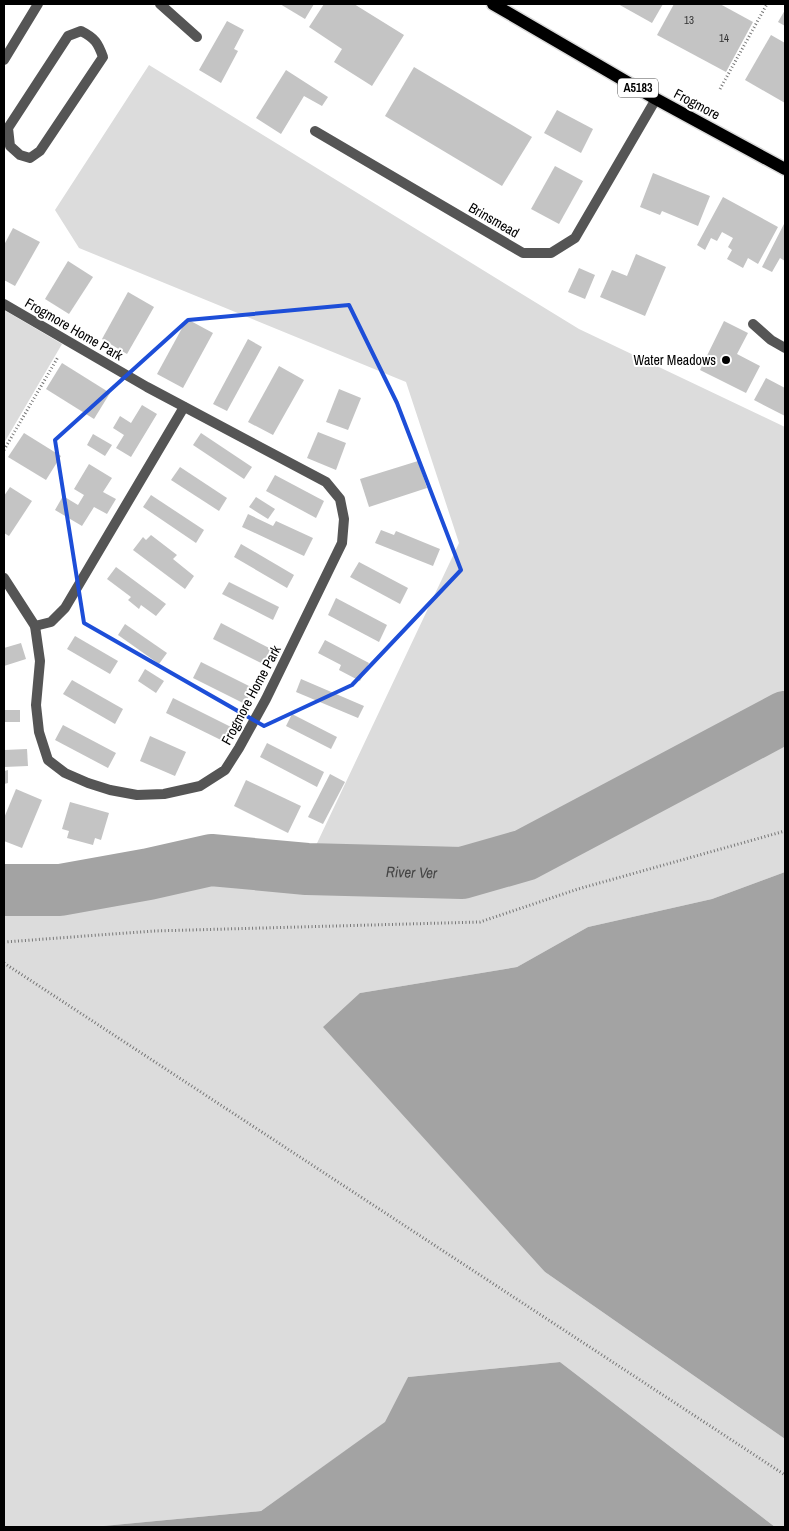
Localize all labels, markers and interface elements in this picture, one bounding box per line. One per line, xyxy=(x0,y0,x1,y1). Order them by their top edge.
house number: 13 xyxy=(684,13,694,27)
house number: 14 xyxy=(719,31,729,45)
road number: A5183 xyxy=(618,78,658,98)
street label: Frogmore xyxy=(671,84,723,124)
street label: Brinsmead xyxy=(465,198,523,242)
street label: Frogmore Home Park xyxy=(22,294,127,365)
place label: Water Meadows xyxy=(633,351,716,369)
marker: Water Meadows xyxy=(720,354,732,366)
street label: Frogmore Home Park xyxy=(217,642,285,748)
water label: River Ver xyxy=(386,861,438,883)

